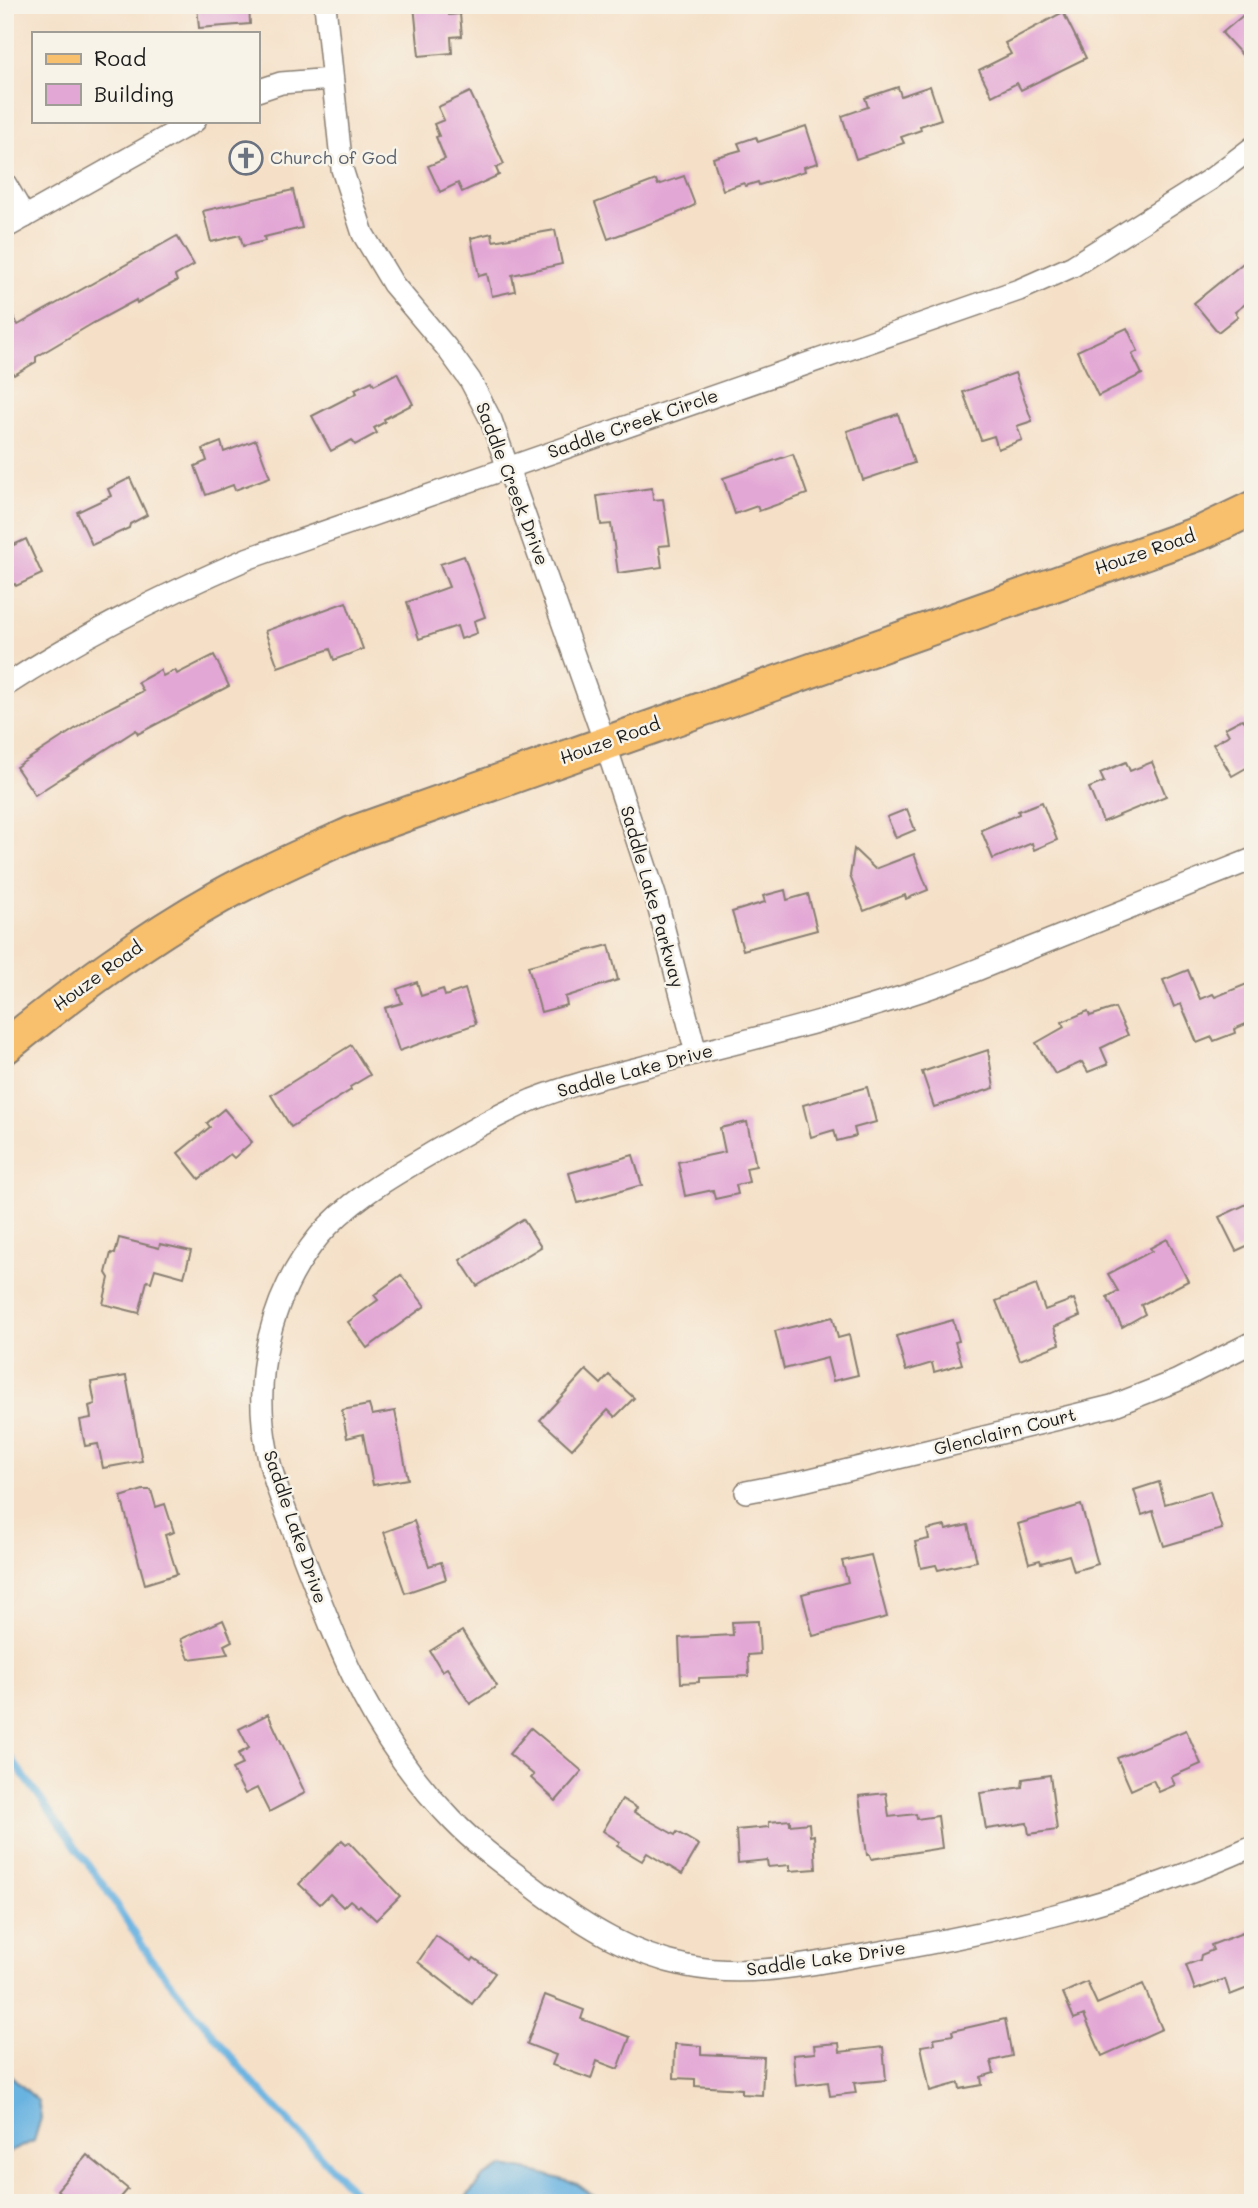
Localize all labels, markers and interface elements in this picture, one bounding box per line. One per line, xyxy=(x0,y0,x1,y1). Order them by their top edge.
legend xyxy=(32,32,259,122)
text: Road xyxy=(94,44,146,71)
text: Building xyxy=(94,80,174,107)
church icon: Church of God xyxy=(227,139,265,177)
place label: Church of God xyxy=(270,145,397,169)
street label: Saddle Creek Circle xyxy=(544,383,721,463)
street label: Saddle Creek Drive xyxy=(471,399,555,569)
street label: Houze Road xyxy=(1091,523,1198,580)
street label: Houze Road xyxy=(556,711,663,769)
street label: Saddle Lake Parkway xyxy=(615,803,690,990)
street label: Houze Road xyxy=(48,935,147,1016)
street label: Saddle Lake Drive xyxy=(554,1038,715,1102)
street label: Glenclairn Court xyxy=(931,1402,1078,1460)
street label: Saddle Lake Drive xyxy=(259,1447,333,1606)
street label: Saddle Lake Drive xyxy=(745,1935,907,1981)

